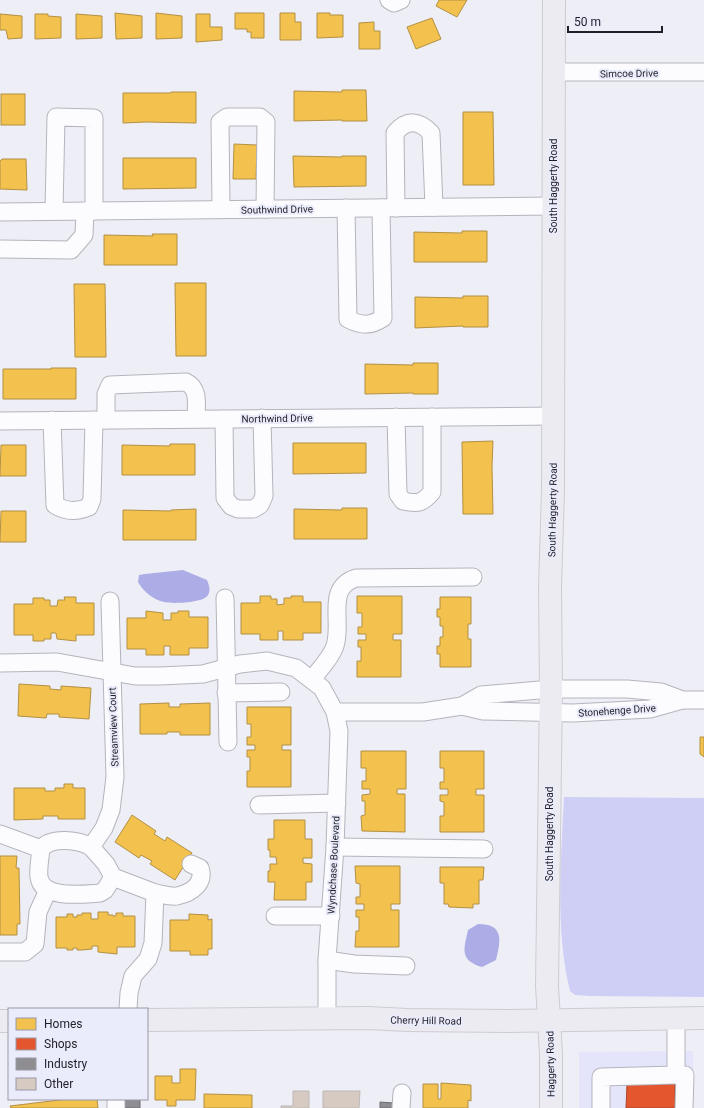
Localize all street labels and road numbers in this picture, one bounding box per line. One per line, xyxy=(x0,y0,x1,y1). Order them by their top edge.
street label: Simcoe Drive xyxy=(600,67,658,80)
street label: South Haggerty Road xyxy=(548,139,559,233)
street label: Southwind Drive xyxy=(241,203,313,216)
street label: Northwind Drive xyxy=(241,412,313,425)
street label: South Haggerty Road xyxy=(546,463,559,557)
street label: Streamview Court xyxy=(107,687,120,767)
street label: Stonehenge Drive xyxy=(578,702,656,719)
street label: South Haggerty Road xyxy=(544,787,555,881)
street label: Wyndchase Boulevard xyxy=(325,816,342,914)
street label: Cherry Hill Road xyxy=(390,1014,462,1027)
street label: Haggerty Road xyxy=(544,1031,557,1097)

